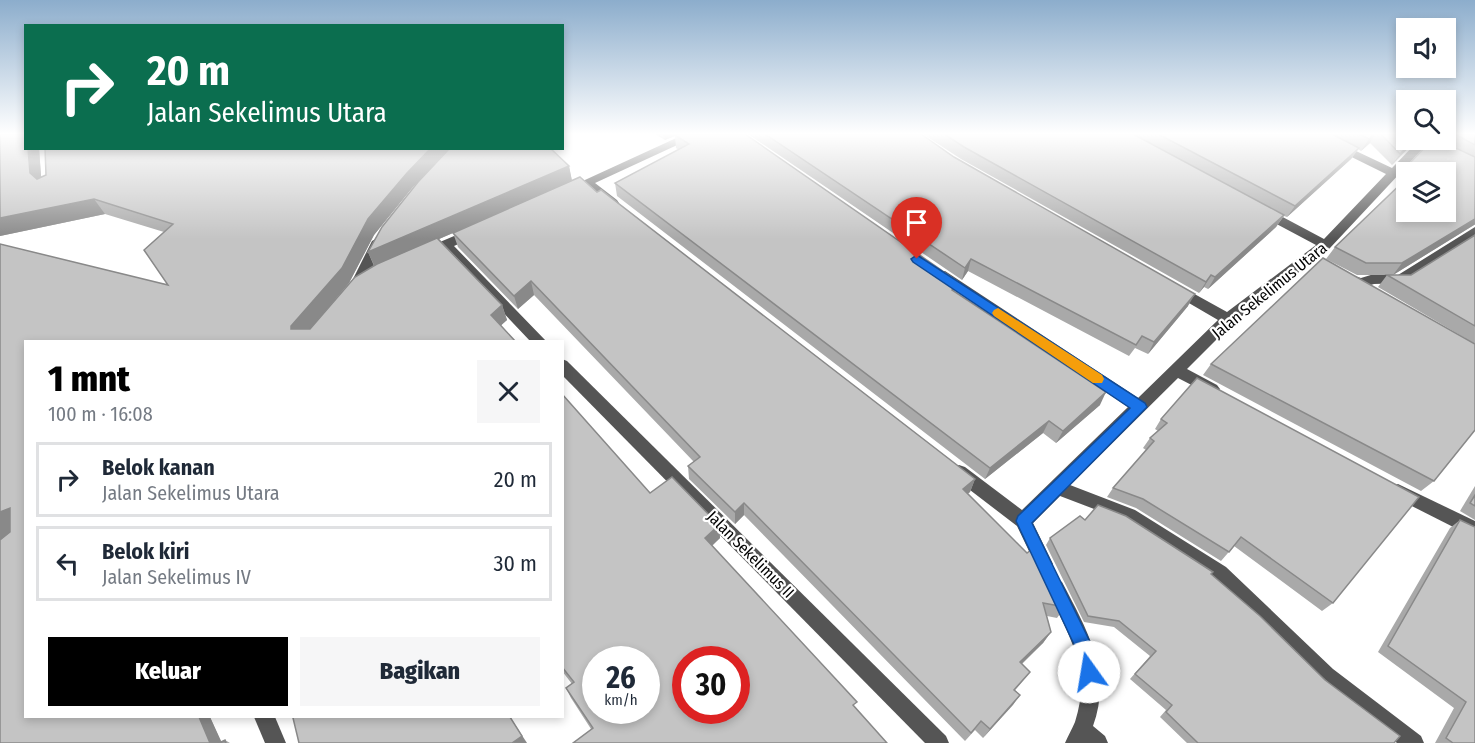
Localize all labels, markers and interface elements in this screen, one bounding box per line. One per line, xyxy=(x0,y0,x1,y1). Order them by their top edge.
map controls xyxy=(1396,18,1456,222)
button: sound xyxy=(1396,18,1456,78)
text: 20 m xyxy=(147,46,230,96)
icon: right xyxy=(48,48,126,126)
button: search xyxy=(1396,90,1456,150)
text: Jalan Sekelimus Utara xyxy=(147,97,387,129)
button: layers xyxy=(1396,162,1456,222)
pin xyxy=(891,197,942,259)
icon: arrive xyxy=(900,206,933,239)
street label: Jalan Sekelimus Utara xyxy=(1208,238,1331,342)
text: 1 mnt xyxy=(48,357,130,401)
button: close xyxy=(477,360,540,423)
text: 100 m · 16:08 xyxy=(48,402,153,426)
text: Belok kanan xyxy=(102,454,215,481)
icon: right xyxy=(51,463,84,496)
text: 20 m xyxy=(494,466,537,493)
text: Jalan Sekelimus Utara xyxy=(102,481,280,505)
street label: Jalan Sekelimus II xyxy=(703,507,798,602)
text: Belok kiri xyxy=(102,538,190,565)
icon: left xyxy=(51,547,84,580)
text: 30 m xyxy=(494,550,537,577)
text: Jalan Sekelimus IV xyxy=(102,565,251,589)
button: Keluar xyxy=(48,637,288,706)
button: Bagikan xyxy=(300,637,540,706)
position arrow xyxy=(1057,640,1121,704)
speed limit sign: 30 xyxy=(672,646,750,724)
text: 26 xyxy=(606,660,636,696)
text: km/h xyxy=(604,691,638,709)

